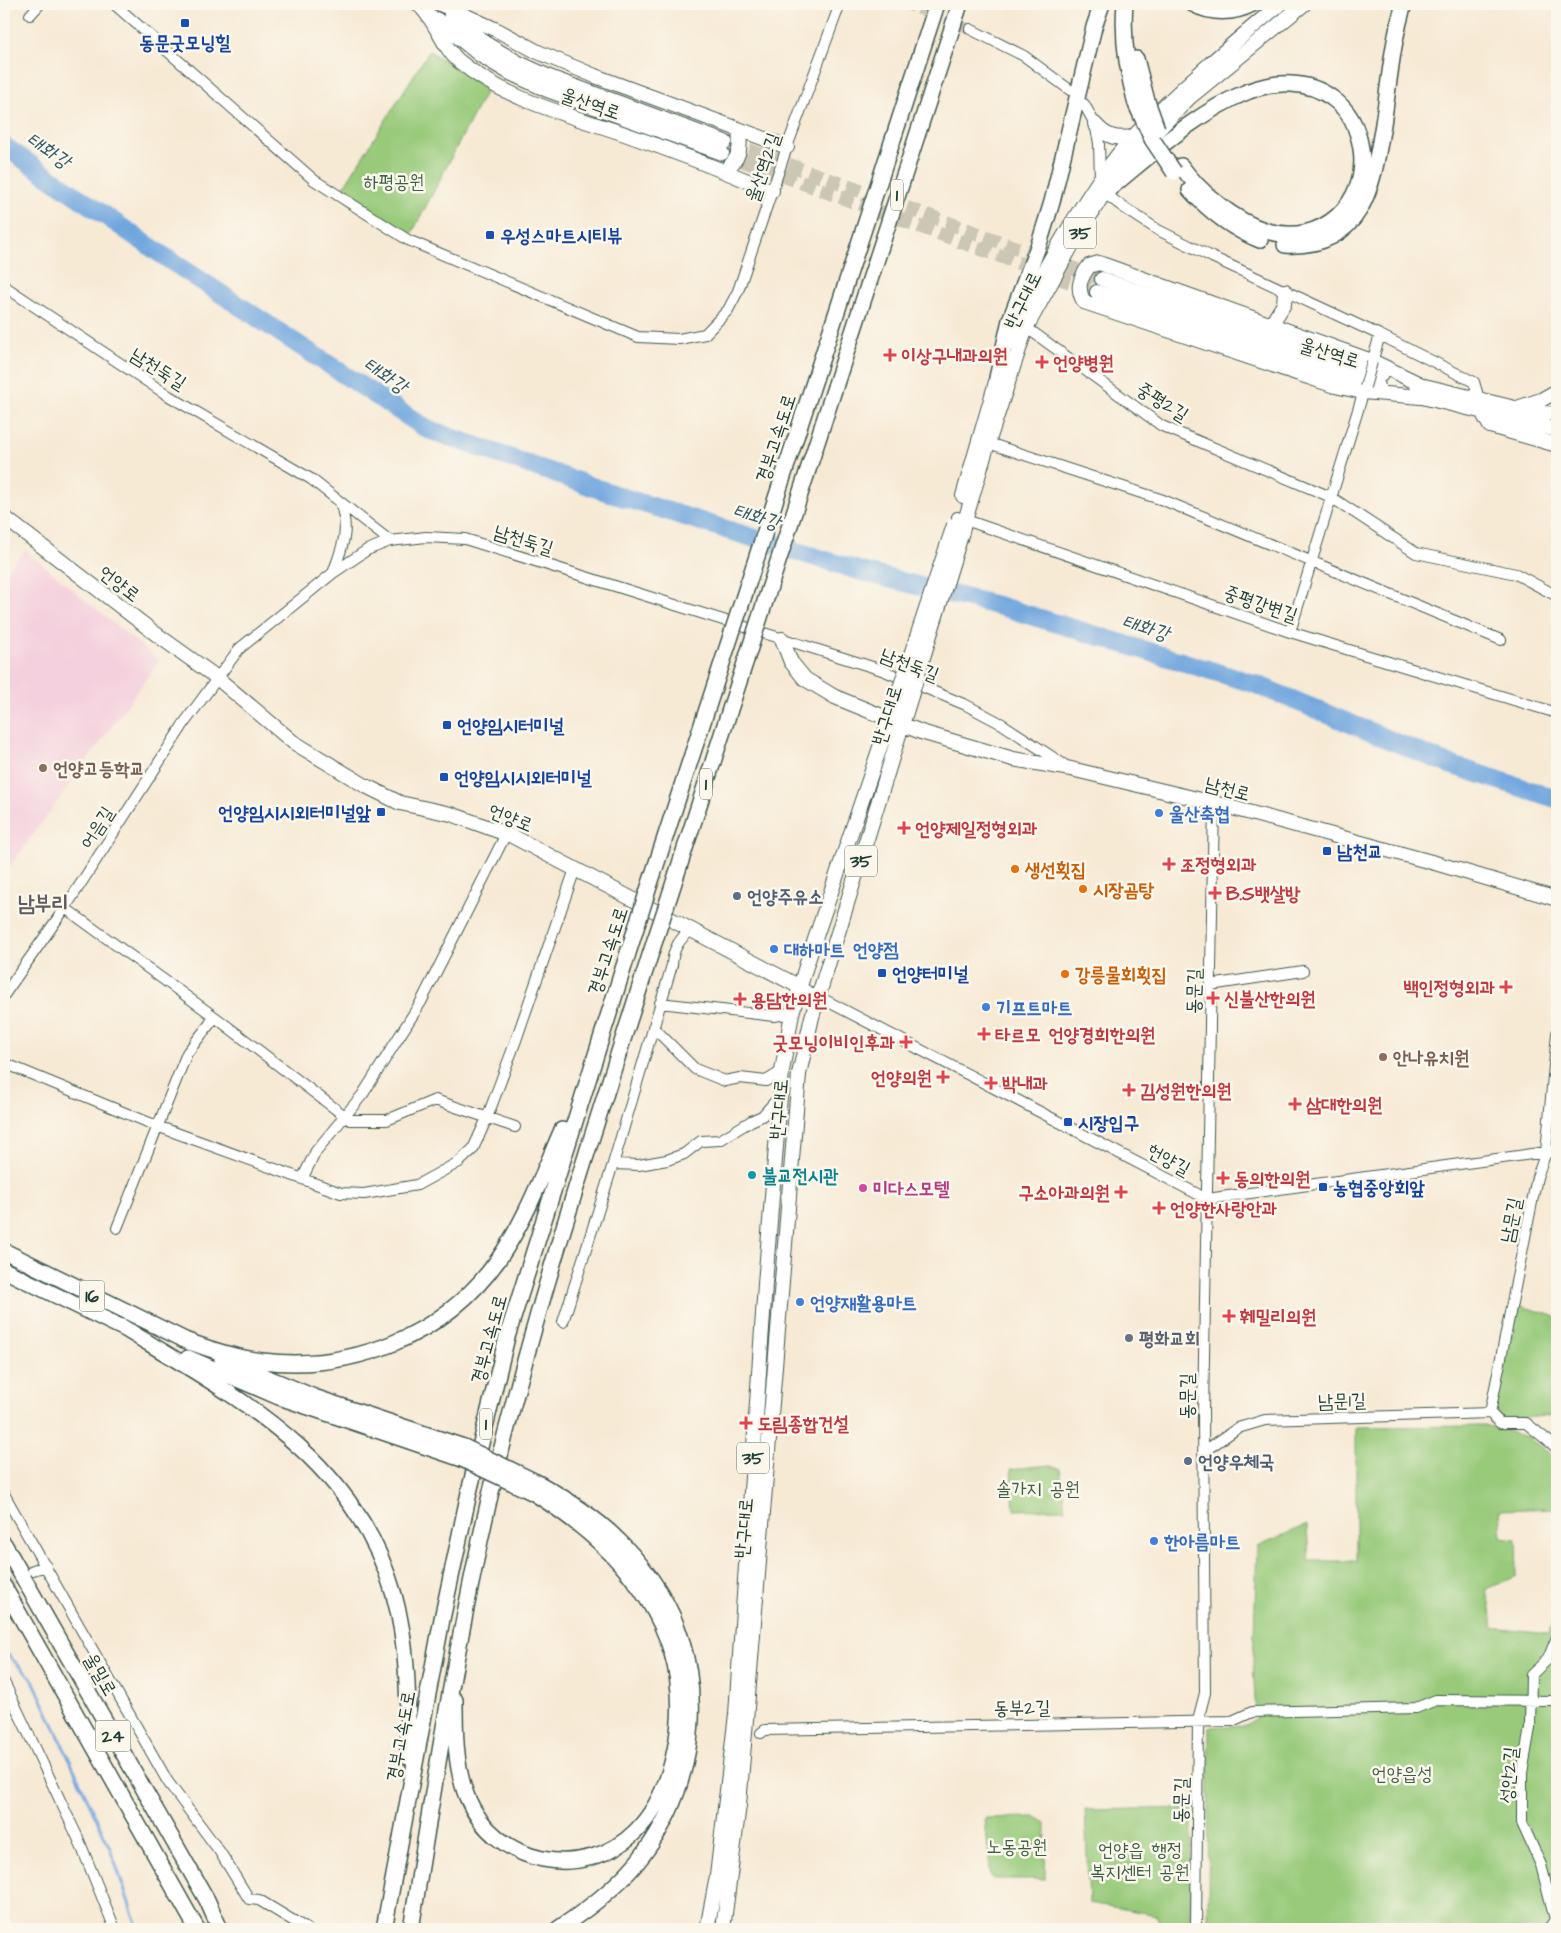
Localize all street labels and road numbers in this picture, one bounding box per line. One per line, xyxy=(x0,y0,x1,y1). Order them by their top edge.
street label: 울산역로 xyxy=(557,82,624,127)
street label: 울산역2길 xyxy=(739,129,788,206)
road number: 1 xyxy=(891,180,903,210)
road number: 35 xyxy=(1064,218,1096,248)
street label: 반구대로 xyxy=(998,267,1049,334)
street label: 울산역로 xyxy=(1296,332,1363,375)
street label: 남천둑길 xyxy=(125,342,191,397)
street label: 중평2길 xyxy=(1131,376,1193,429)
street label: 경부고속도로 xyxy=(749,391,803,486)
street label: 남천둑길 xyxy=(490,519,557,562)
street label: 언양로 xyxy=(93,559,145,609)
street label: 중평강변길 xyxy=(1220,579,1301,630)
street label: 남천둑길 xyxy=(876,642,943,689)
street label: 반구대로 xyxy=(866,682,909,749)
road number: 1 xyxy=(700,769,712,800)
street label: 남천로 xyxy=(1202,770,1253,808)
street label: 언양로 xyxy=(484,797,537,840)
street label: 어음길 xyxy=(73,801,121,854)
road number: 35 xyxy=(845,846,877,876)
street label: 경부고속도로 xyxy=(581,904,635,999)
street label: 동문길 xyxy=(1181,968,1208,1014)
street label: 반구대로 xyxy=(763,1077,796,1141)
street label: 헌양길 xyxy=(1142,1138,1195,1183)
street label: 남문길 xyxy=(1494,1195,1529,1245)
road number: 16 xyxy=(80,1280,104,1312)
street label: 경부고속도로 xyxy=(465,1292,514,1387)
street label: 동문길 xyxy=(1174,1373,1201,1419)
street label: 남문1길 xyxy=(1317,1387,1367,1416)
road number: 1 xyxy=(480,1408,492,1440)
road number: 35 xyxy=(737,1442,769,1474)
street label: 반구대로 xyxy=(728,1496,761,1560)
street label: 울밀로 xyxy=(77,1648,123,1701)
street label: 경부고속도로 xyxy=(380,1689,423,1784)
street label: 동부2길 xyxy=(993,1695,1051,1722)
road number: 24 xyxy=(96,1720,130,1752)
street label: 성안2길 xyxy=(1494,1746,1525,1805)
street label: 동문길 xyxy=(1168,1777,1195,1823)

